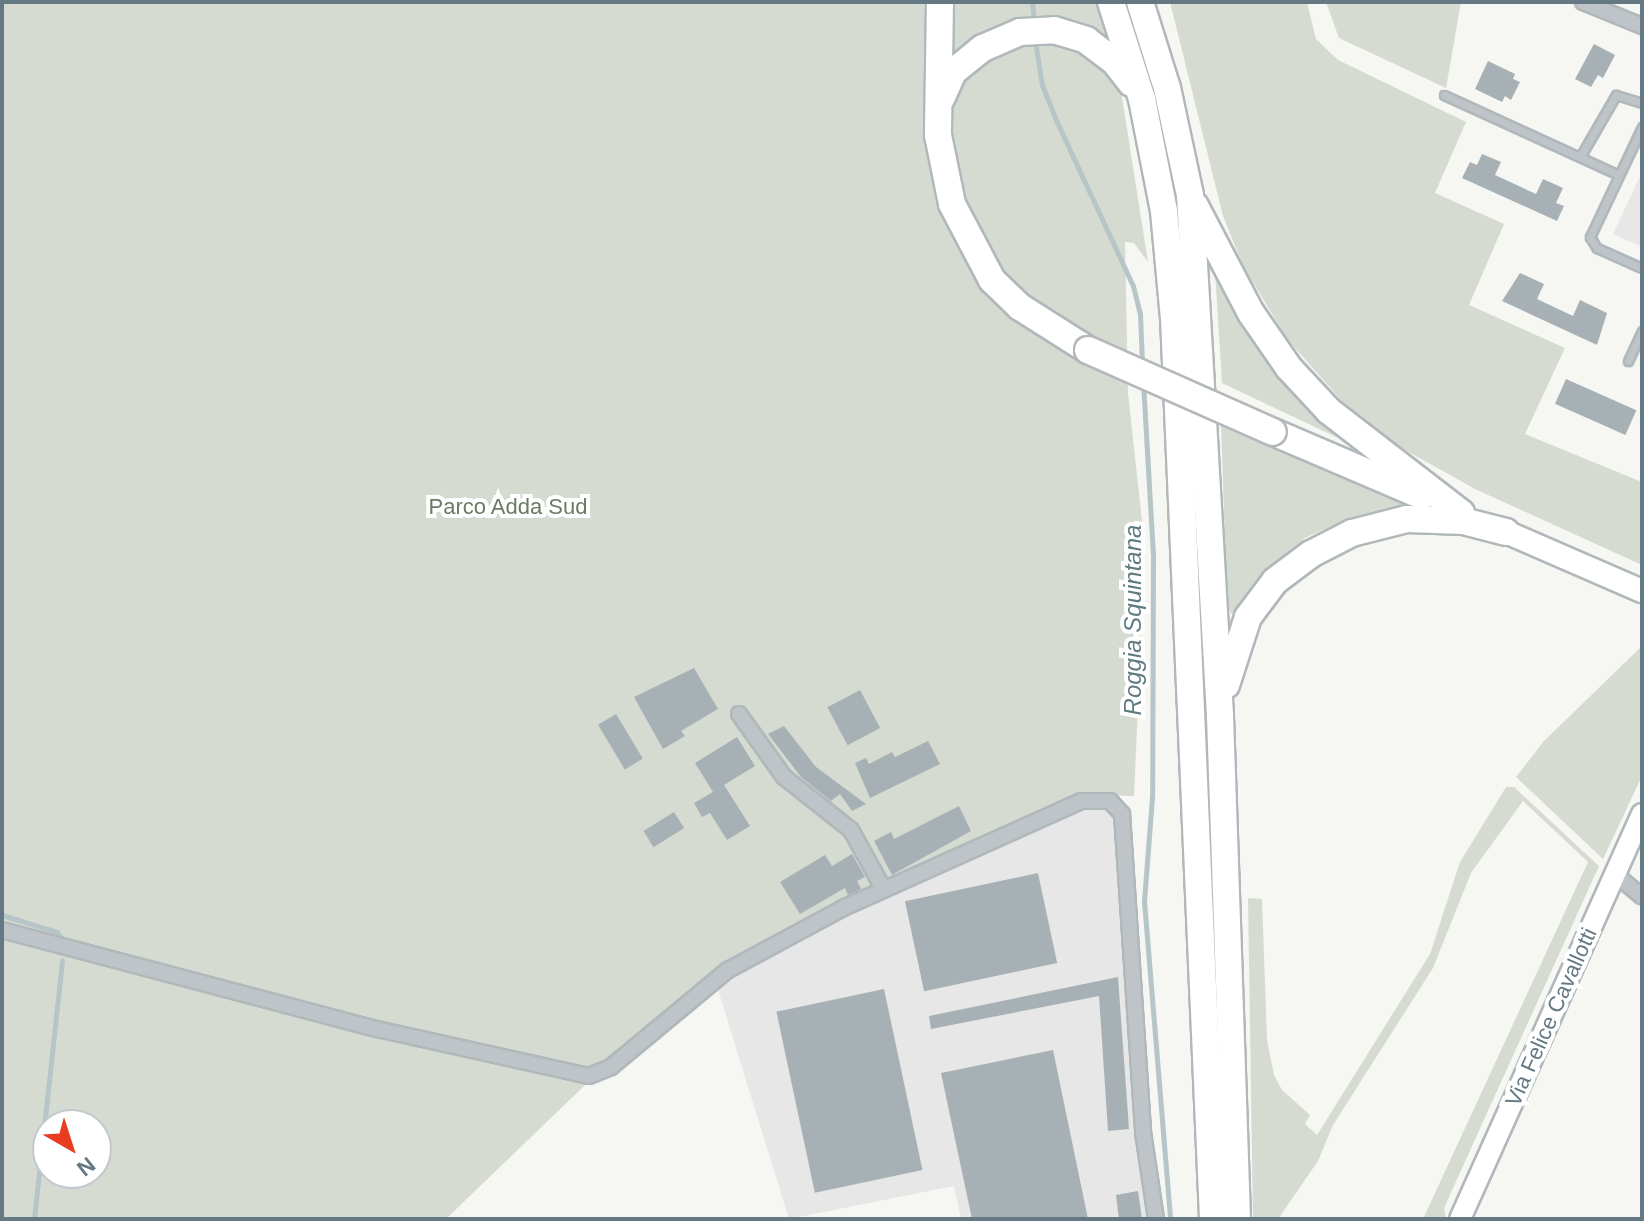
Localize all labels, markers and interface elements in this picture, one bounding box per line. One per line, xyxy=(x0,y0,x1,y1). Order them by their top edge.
park label: Parco Adda Sud xyxy=(428,494,588,520)
water label: Roggia Squintana xyxy=(1119,525,1147,715)
street label: Via Felice Cavallotti xyxy=(1500,924,1602,1110)
north arrow xyxy=(32,1109,112,1189)
text: N xyxy=(72,1152,100,1181)

